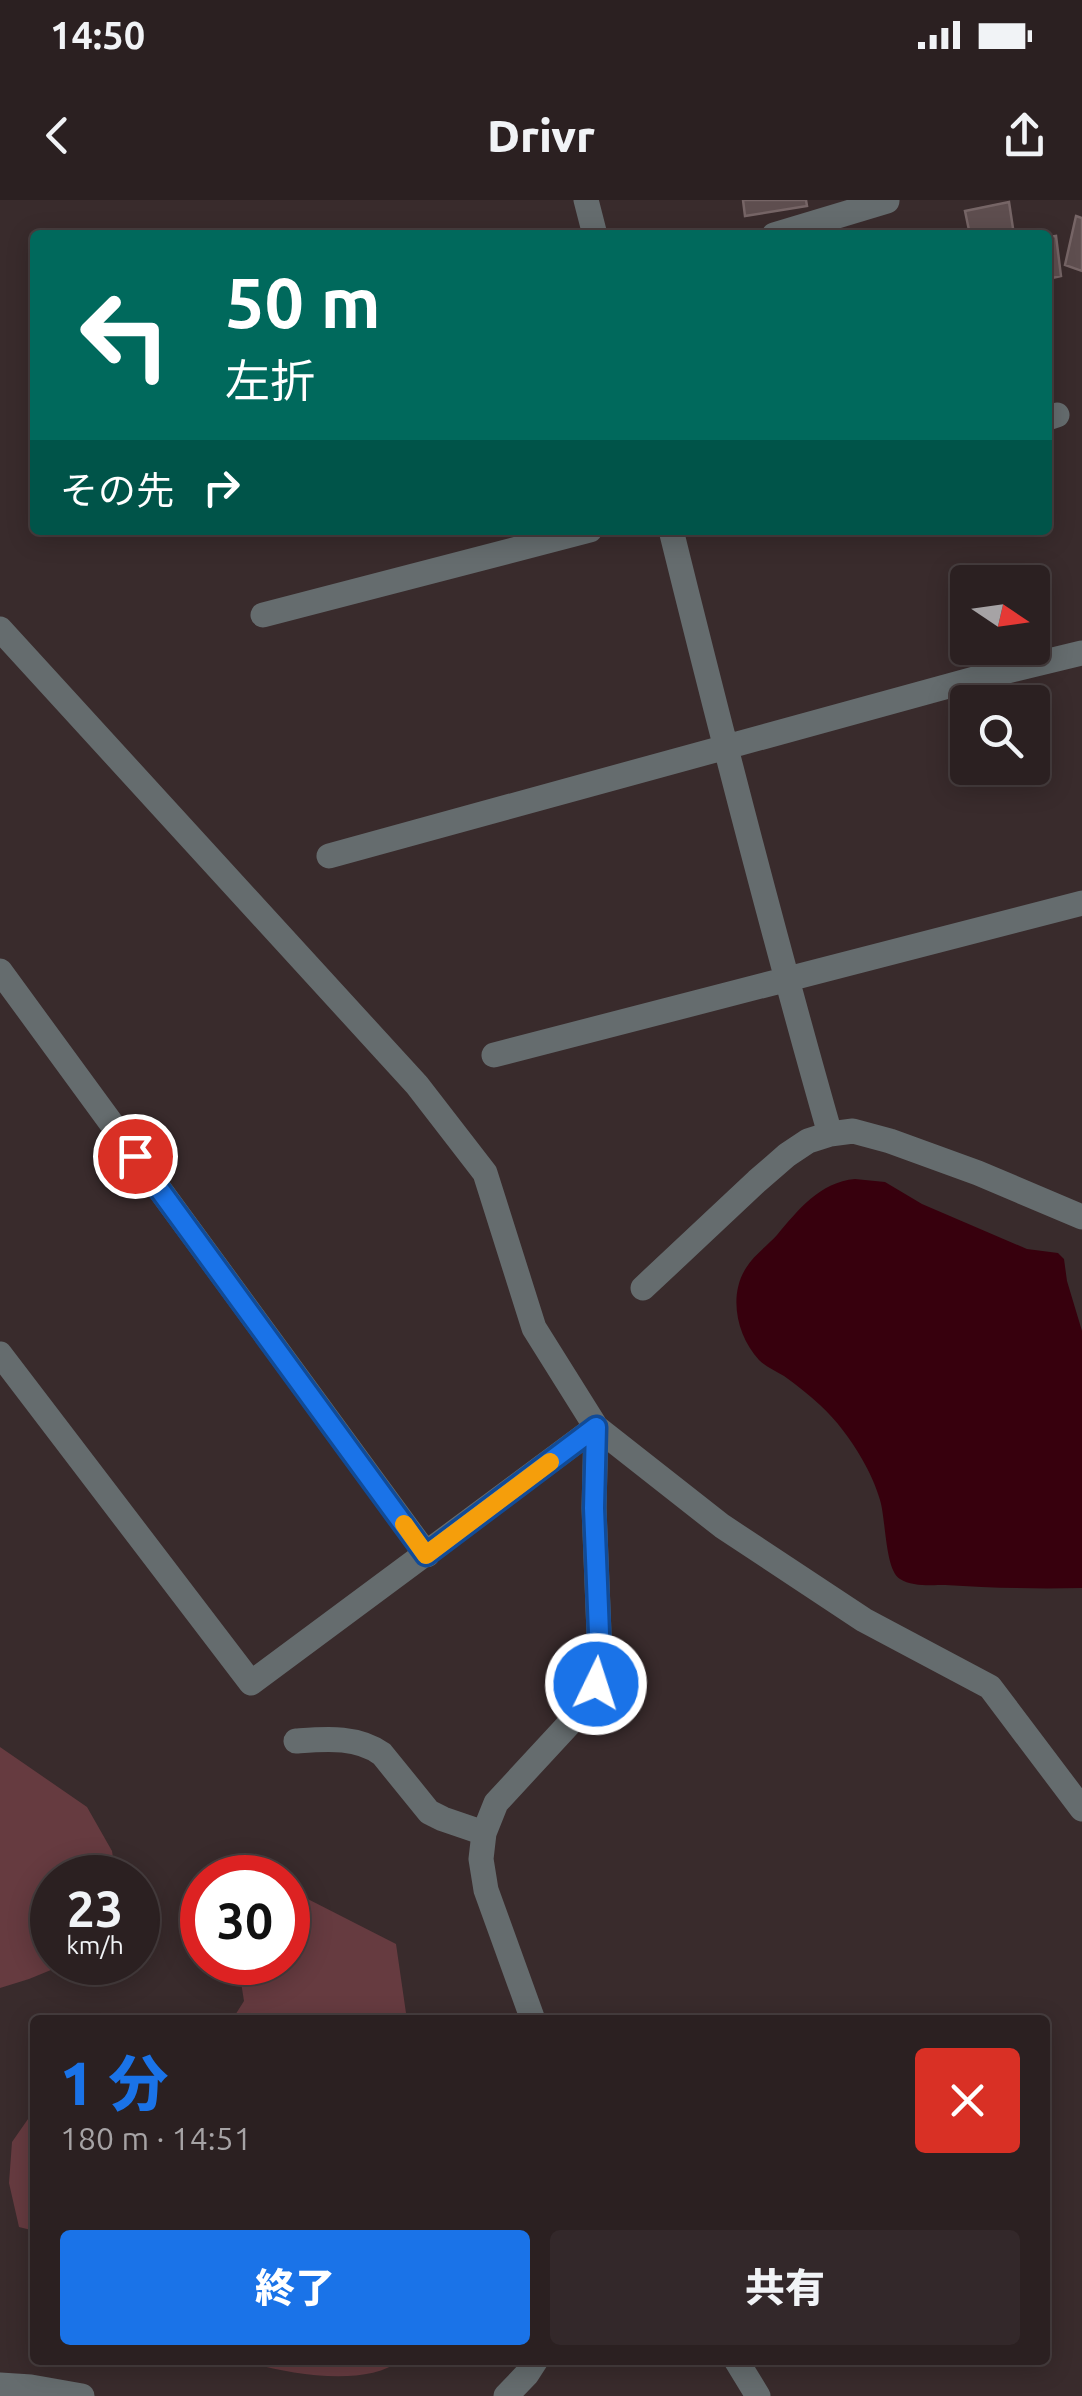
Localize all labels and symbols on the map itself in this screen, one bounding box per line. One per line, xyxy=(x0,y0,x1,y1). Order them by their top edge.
north arrow xyxy=(950,565,1050,665)
pin xyxy=(93,1114,178,1199)
position arrow xyxy=(544,1632,648,1736)
speed limit sign: 30 xyxy=(180,1855,310,1985)

